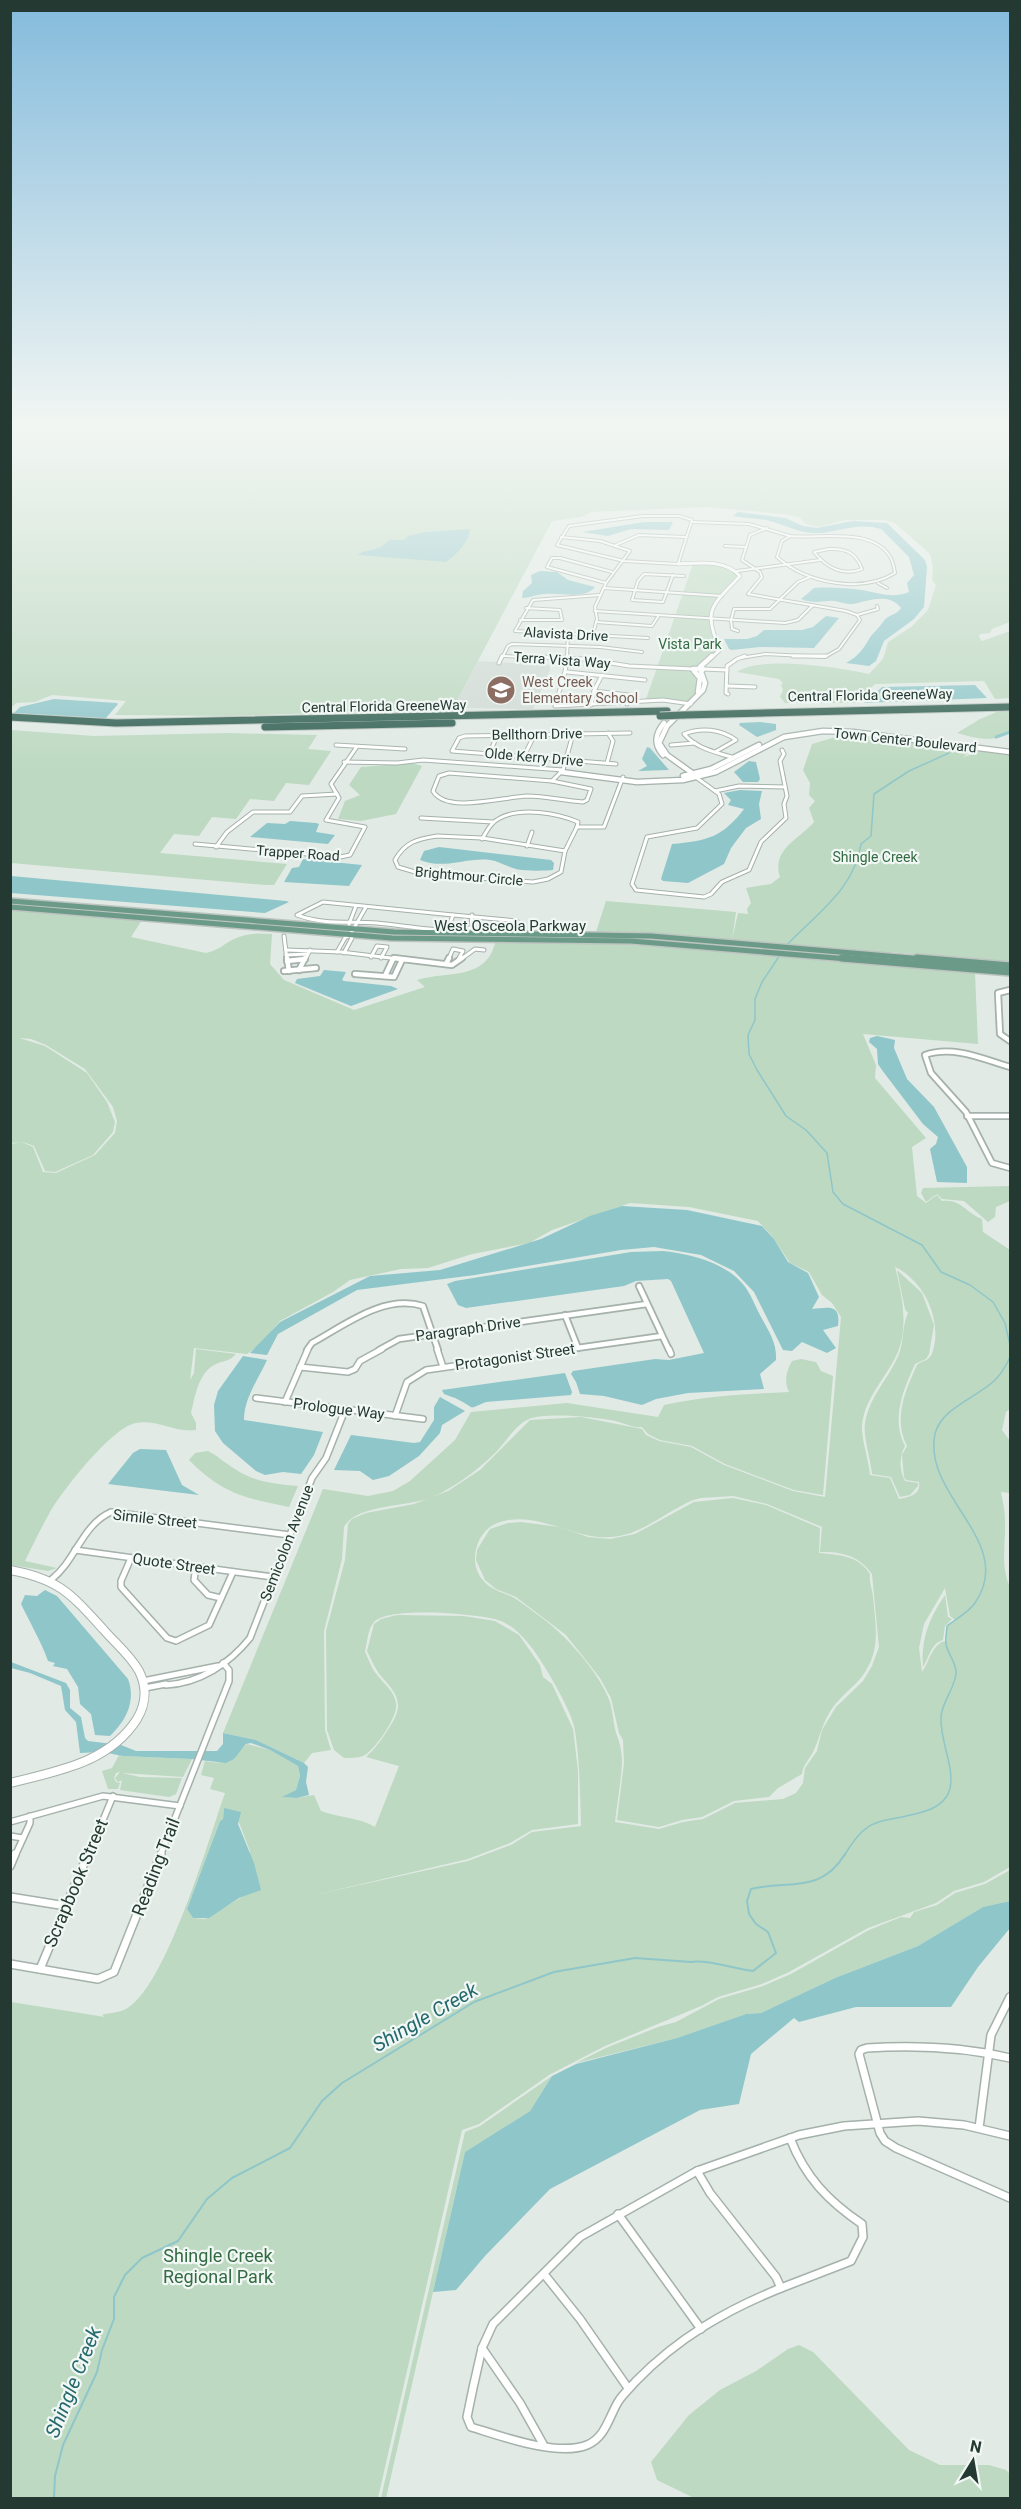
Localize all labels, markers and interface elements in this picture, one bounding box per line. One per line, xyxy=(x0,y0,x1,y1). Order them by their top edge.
street label: Alavista Drive xyxy=(523,624,609,644)
park label: Vista Park xyxy=(658,636,723,652)
street label: Terra Vista Way xyxy=(513,649,611,671)
school or university icon: West Creek Elementary School xyxy=(485,674,517,706)
place label: West Creek Elementary School xyxy=(522,674,638,706)
street label: Central Florida GreeneWay xyxy=(788,686,953,704)
street label: Central Florida GreeneWay xyxy=(302,697,467,715)
street label: Bellthorn Drive xyxy=(492,725,582,743)
street label: Town Center Boulevard xyxy=(833,725,977,755)
street label: Olde Kerry Drive xyxy=(484,745,584,769)
street label: Trapper Road xyxy=(256,842,340,864)
park label: Shingle Creek xyxy=(833,849,918,865)
street label: Brightmour Circle xyxy=(414,863,524,889)
street label: West Osceola Parkway xyxy=(434,917,586,935)
street label: Paragraph Drive xyxy=(414,1313,522,1345)
street label: Protagonist Street xyxy=(454,1340,576,1374)
street label: Prologue Way xyxy=(292,1394,386,1424)
street label: Semicolon Avenue xyxy=(256,1482,318,1604)
street label: Simile Street xyxy=(112,1506,198,1532)
street label: Quote Street xyxy=(131,1549,217,1579)
street label: Scrapbook Street xyxy=(39,1815,112,1950)
street label: Reading Trail xyxy=(127,1815,184,1919)
water label: Shingle Creek xyxy=(368,1977,483,2057)
park label: Shingle Creek Regional Park xyxy=(163,2245,274,2287)
water label: Shingle Creek xyxy=(40,2322,107,2441)
north arrow xyxy=(943,2431,1003,2491)
text: N xyxy=(968,2436,983,2457)

